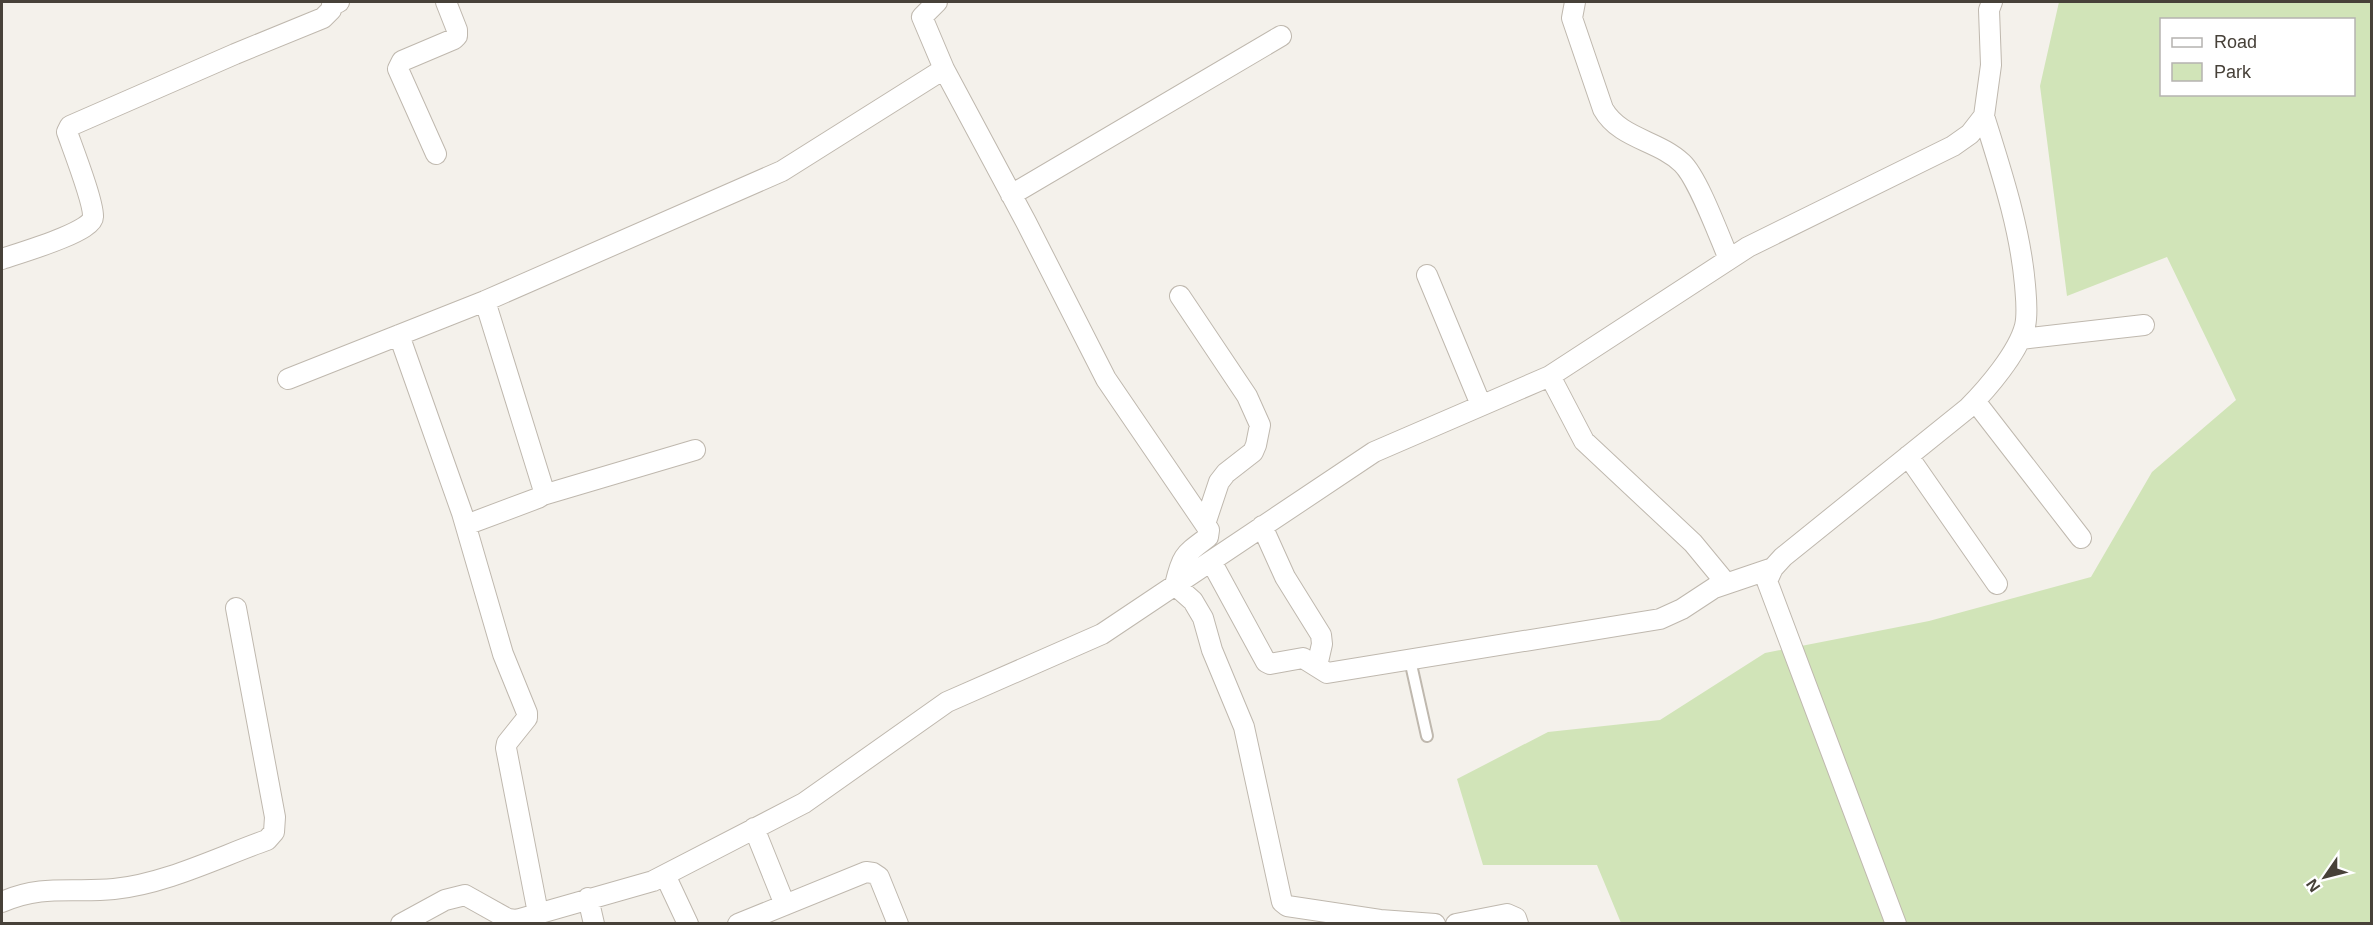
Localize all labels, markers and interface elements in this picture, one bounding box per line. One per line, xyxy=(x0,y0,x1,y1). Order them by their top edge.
legend xyxy=(2160,18,2355,96)
text: Road xyxy=(2214,32,2257,52)
text: Park xyxy=(2214,62,2252,82)
north arrow xyxy=(2295,847,2355,907)
text: N xyxy=(2303,876,2323,895)

